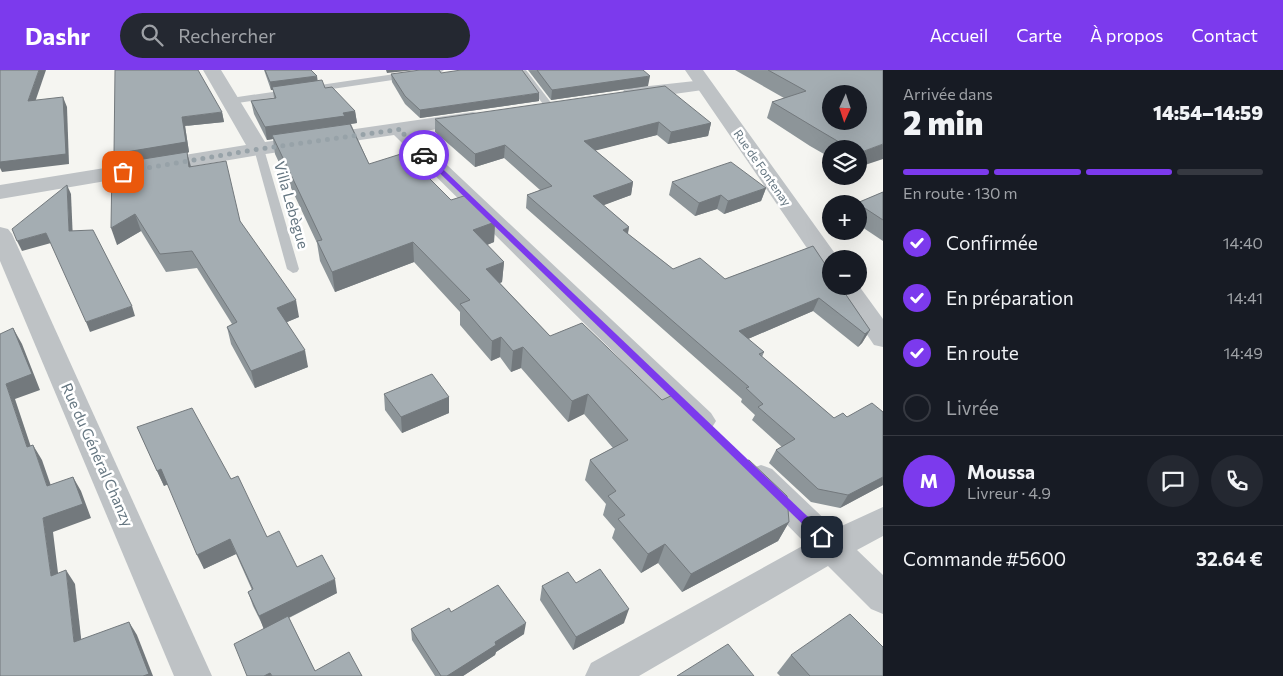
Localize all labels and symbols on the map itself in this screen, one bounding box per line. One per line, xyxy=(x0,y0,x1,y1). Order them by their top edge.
north arrow xyxy=(822,85,868,130)
street label: Rue de Fontenay xyxy=(731,127,794,208)
courier xyxy=(399,130,449,180)
pin xyxy=(102,151,144,193)
street label: Villa Lebègue xyxy=(271,159,313,251)
street label: Rue du Général Chanzy xyxy=(58,380,138,529)
pin xyxy=(801,516,843,558)

